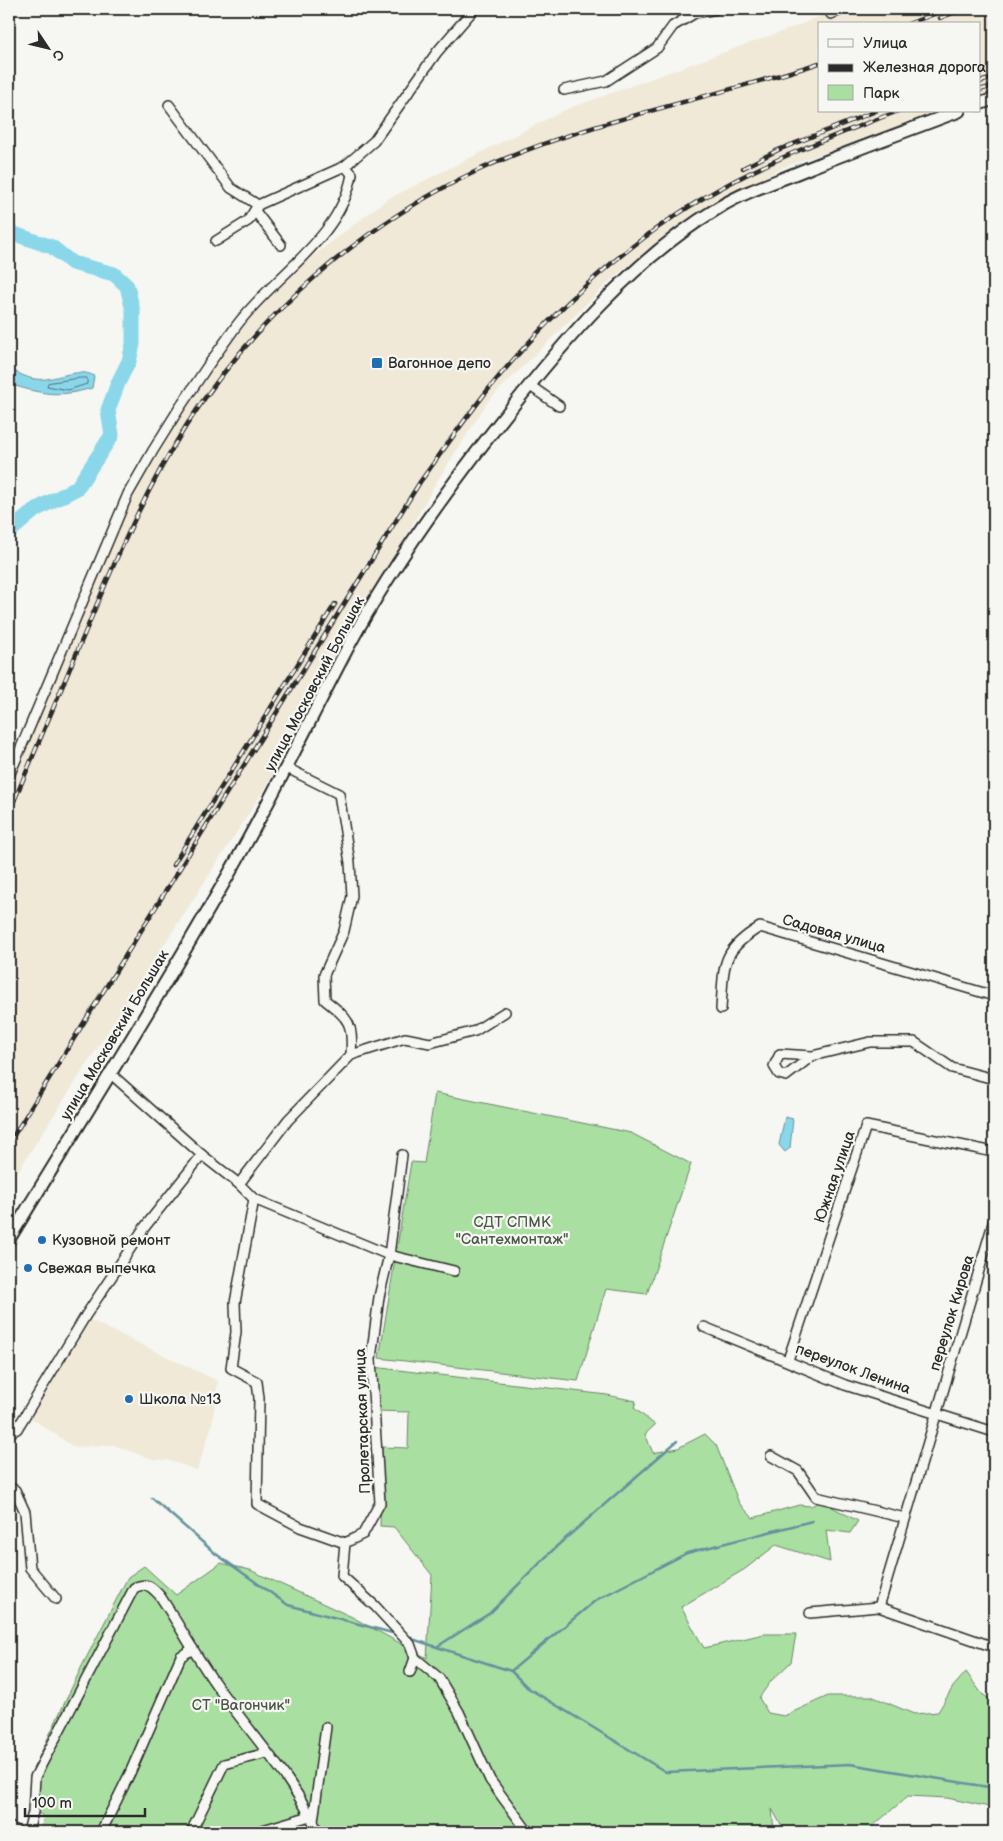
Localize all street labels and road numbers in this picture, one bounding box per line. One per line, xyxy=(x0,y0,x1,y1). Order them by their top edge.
street label: улица Московский Большак xyxy=(261,593,369,775)
street label: Садовая улица xyxy=(780,910,888,958)
street label: улица Московский Большак xyxy=(57,946,173,1124)
street label: Южная улица xyxy=(810,1128,860,1226)
street label: переулок Кирова xyxy=(925,1253,979,1373)
street label: переулок Ленина xyxy=(793,1339,913,1399)
street label: Пролетарская улица xyxy=(351,1348,375,1494)

